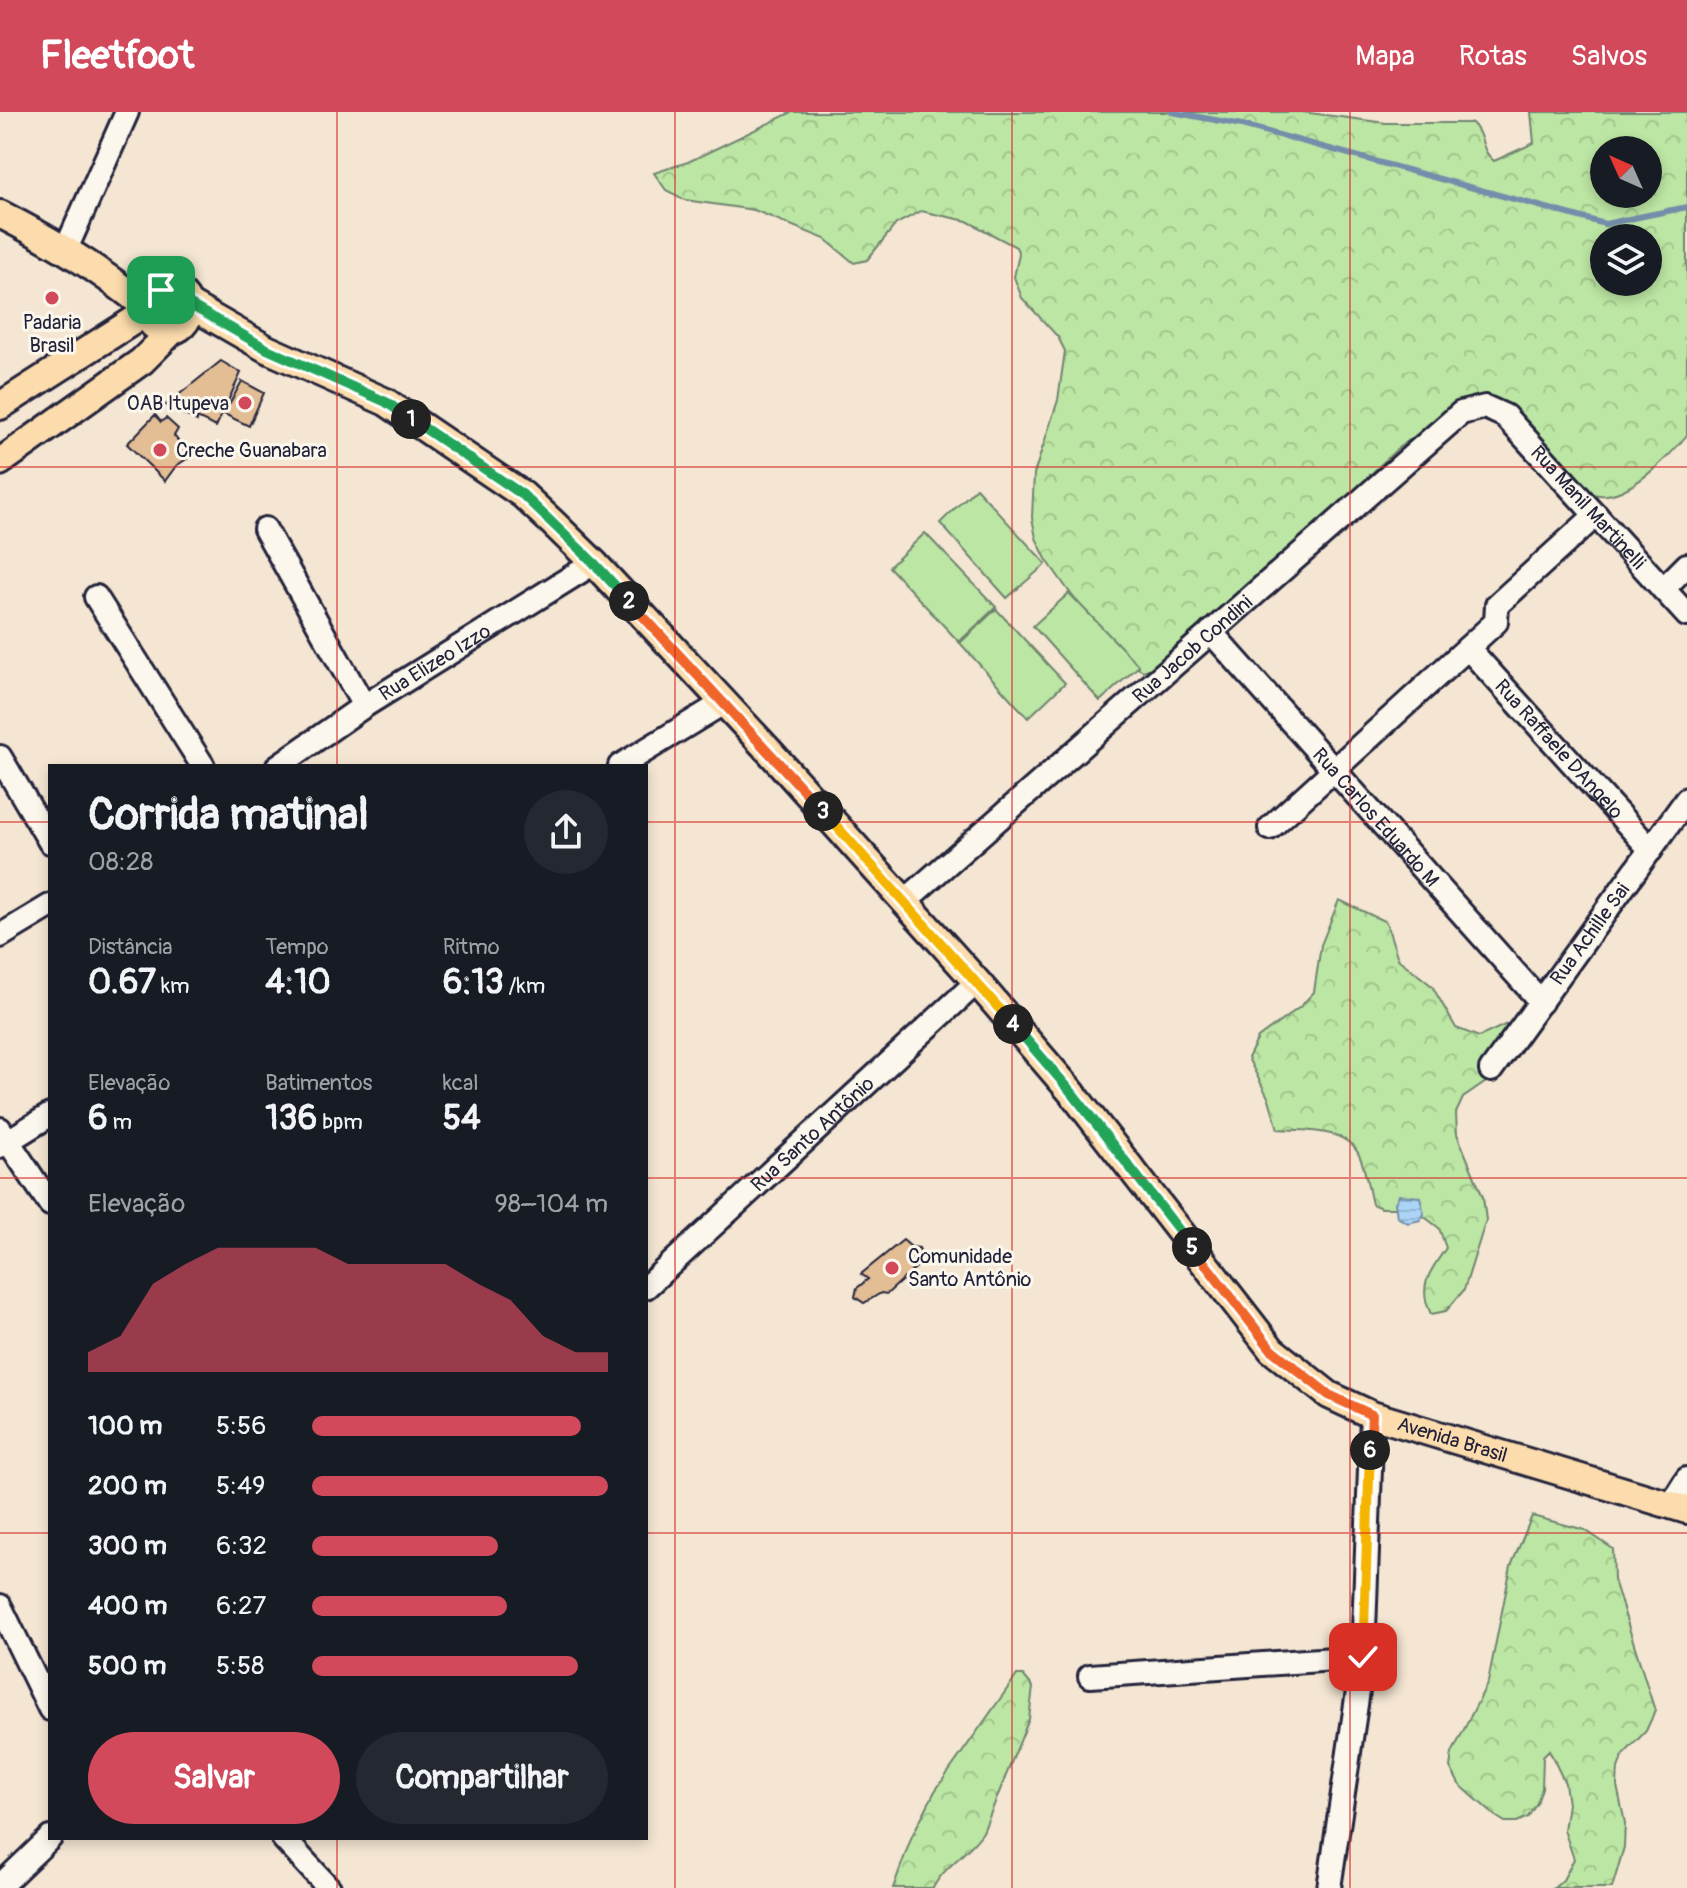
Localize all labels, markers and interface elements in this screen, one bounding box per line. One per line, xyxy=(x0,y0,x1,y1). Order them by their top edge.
text: Fleetfoot xyxy=(40,32,194,80)
text: Mapa xyxy=(1355,39,1415,74)
text: Rotas xyxy=(1459,39,1527,74)
text: Salvos xyxy=(1571,39,1647,74)
north arrow xyxy=(1590,136,1662,208)
map controls xyxy=(1590,136,1662,296)
button: layers xyxy=(1590,224,1662,296)
pin xyxy=(127,256,195,324)
icon: arrive xyxy=(139,268,183,312)
marker: Padaria Brasil xyxy=(43,289,61,307)
place label: Padaria Brasil xyxy=(23,310,81,358)
place label: OAB Itupeva xyxy=(127,391,229,416)
marker: OAB Itupeva xyxy=(236,394,254,412)
pin: 1 xyxy=(391,399,431,439)
text: 1 xyxy=(407,405,415,433)
place label: Creche Guanabara xyxy=(176,438,327,463)
street label: Rua Manil Martinelli xyxy=(1525,440,1651,574)
marker: Creche Guanabara xyxy=(151,441,169,459)
pin: 2 xyxy=(609,581,649,621)
text: 2 xyxy=(623,587,635,615)
street label: Rua Jacob Condini xyxy=(1127,590,1257,708)
street label: Rua Elizeo Izzo xyxy=(374,618,495,706)
street label: Rua Raffaele DAngelo xyxy=(1490,674,1629,824)
street label: Rua Carlos Eduardo M xyxy=(1307,742,1445,892)
text: Corrida matinal xyxy=(88,788,369,843)
button: share xyxy=(524,790,608,874)
pin: 3 xyxy=(803,791,843,831)
text: 3 xyxy=(817,797,829,825)
text: 08:28 xyxy=(88,846,153,878)
street label: Rua Achille Sai xyxy=(1544,878,1635,990)
text: Distância xyxy=(88,933,172,961)
text: Tempo xyxy=(265,933,329,961)
text: Ritmo xyxy=(443,933,500,961)
text: 0.67 xyxy=(88,961,156,1004)
text: 4:10 xyxy=(265,961,331,1004)
text: 6:13 xyxy=(443,961,504,1004)
text: km xyxy=(156,972,190,1000)
text: /km xyxy=(504,972,545,1000)
pin: 4 xyxy=(993,1004,1033,1044)
text: 4 xyxy=(1007,1010,1019,1038)
text: Elevação xyxy=(88,1069,170,1097)
text: Batimentos xyxy=(265,1069,372,1097)
text: kcal xyxy=(443,1069,478,1097)
street label: Rua Santo Antônio xyxy=(745,1071,879,1197)
text: 6 xyxy=(88,1097,108,1140)
text: 136 xyxy=(265,1097,317,1140)
text: 54 xyxy=(443,1097,481,1140)
text: m xyxy=(108,1108,132,1136)
text: bpm xyxy=(317,1108,363,1136)
text: Elevação xyxy=(88,1188,185,1220)
text: 98–104 m xyxy=(494,1188,608,1220)
pin: 5 xyxy=(1172,1227,1212,1267)
text: 5 xyxy=(1186,1233,1198,1261)
place label: Comunidade Santo Antônio xyxy=(908,1244,1032,1292)
marker: Comunidade Santo Antônio xyxy=(883,1259,901,1277)
text: 100 m xyxy=(88,1410,162,1442)
text: 5:56 xyxy=(216,1410,266,1442)
street label: Avenida Brasil xyxy=(1394,1411,1510,1468)
pin: 6 xyxy=(1350,1430,1390,1470)
text: 6 xyxy=(1364,1436,1376,1464)
text: 200 m xyxy=(88,1470,167,1502)
text: 5:49 xyxy=(216,1470,266,1502)
text: 300 m xyxy=(88,1530,167,1562)
text: 6:32 xyxy=(216,1530,267,1562)
text: 400 m xyxy=(88,1590,167,1622)
text: 6:27 xyxy=(216,1590,266,1622)
pin xyxy=(1329,1623,1397,1691)
icon: check xyxy=(1341,1635,1385,1679)
text: 500 m xyxy=(88,1650,166,1682)
text: 5:58 xyxy=(216,1650,264,1682)
button: Salvar xyxy=(88,1732,340,1824)
button: Compartilhar xyxy=(356,1732,608,1824)

